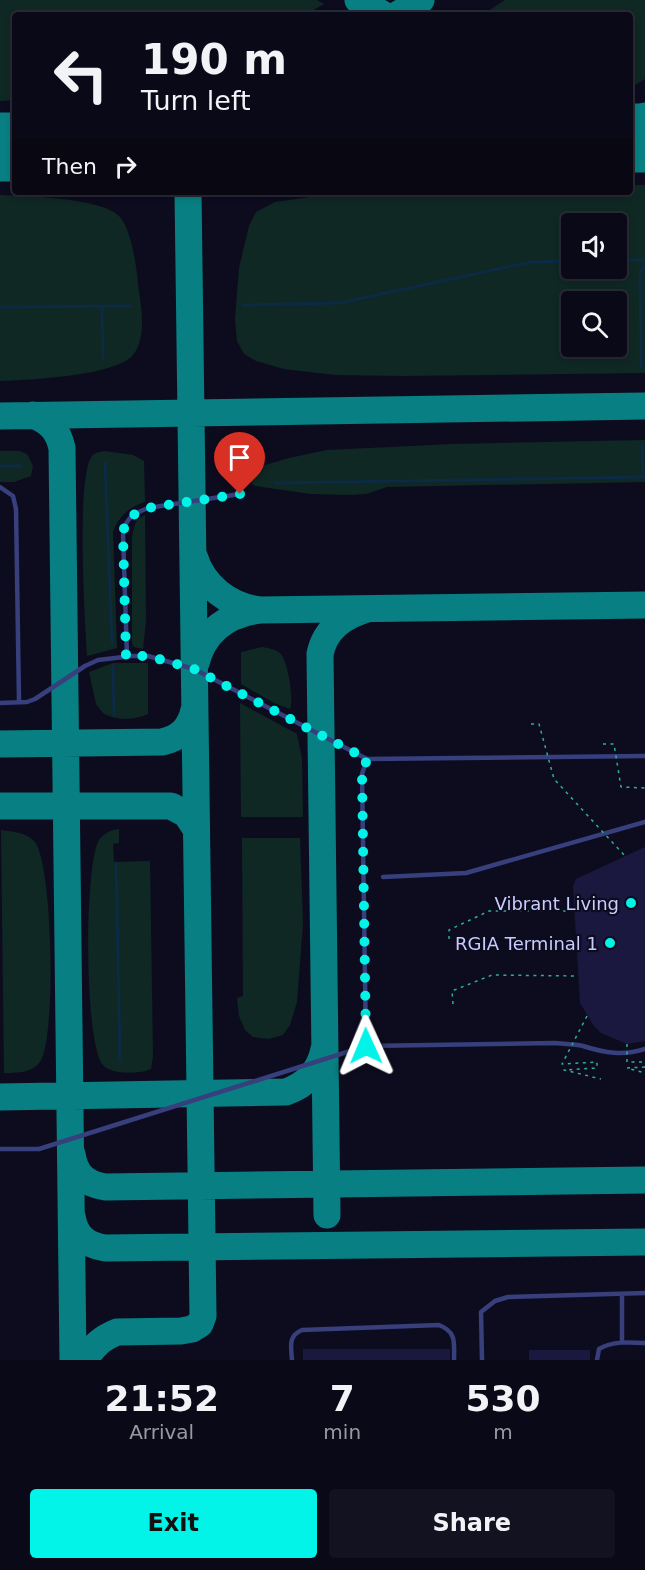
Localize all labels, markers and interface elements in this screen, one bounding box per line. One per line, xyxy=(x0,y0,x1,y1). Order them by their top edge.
text: 190 m xyxy=(141,35,287,84)
icon: left xyxy=(42,36,120,114)
text: Turn left xyxy=(141,85,251,116)
icon: right xyxy=(109,150,142,183)
text: Then xyxy=(42,154,97,179)
map controls xyxy=(561,213,627,357)
button: sound xyxy=(561,213,627,279)
button: search xyxy=(561,291,627,357)
pin xyxy=(214,432,265,494)
icon: arrive xyxy=(223,441,256,474)
place label: Vibrant Living xyxy=(495,893,619,914)
marker: Vibrant Living xyxy=(624,896,638,910)
place label: RGIA Terminal 1 xyxy=(455,933,598,954)
marker: RGIA Terminal 1 xyxy=(603,936,617,950)
position arrow xyxy=(334,1014,398,1078)
text: 21:52 xyxy=(104,1378,219,1419)
text: 7 xyxy=(330,1378,355,1419)
text: 530 xyxy=(465,1378,541,1419)
text: Arrival xyxy=(129,1420,194,1444)
text: min xyxy=(323,1420,361,1444)
text: m xyxy=(493,1420,513,1444)
button: Exit xyxy=(30,1489,317,1558)
button: Share xyxy=(329,1489,615,1558)

